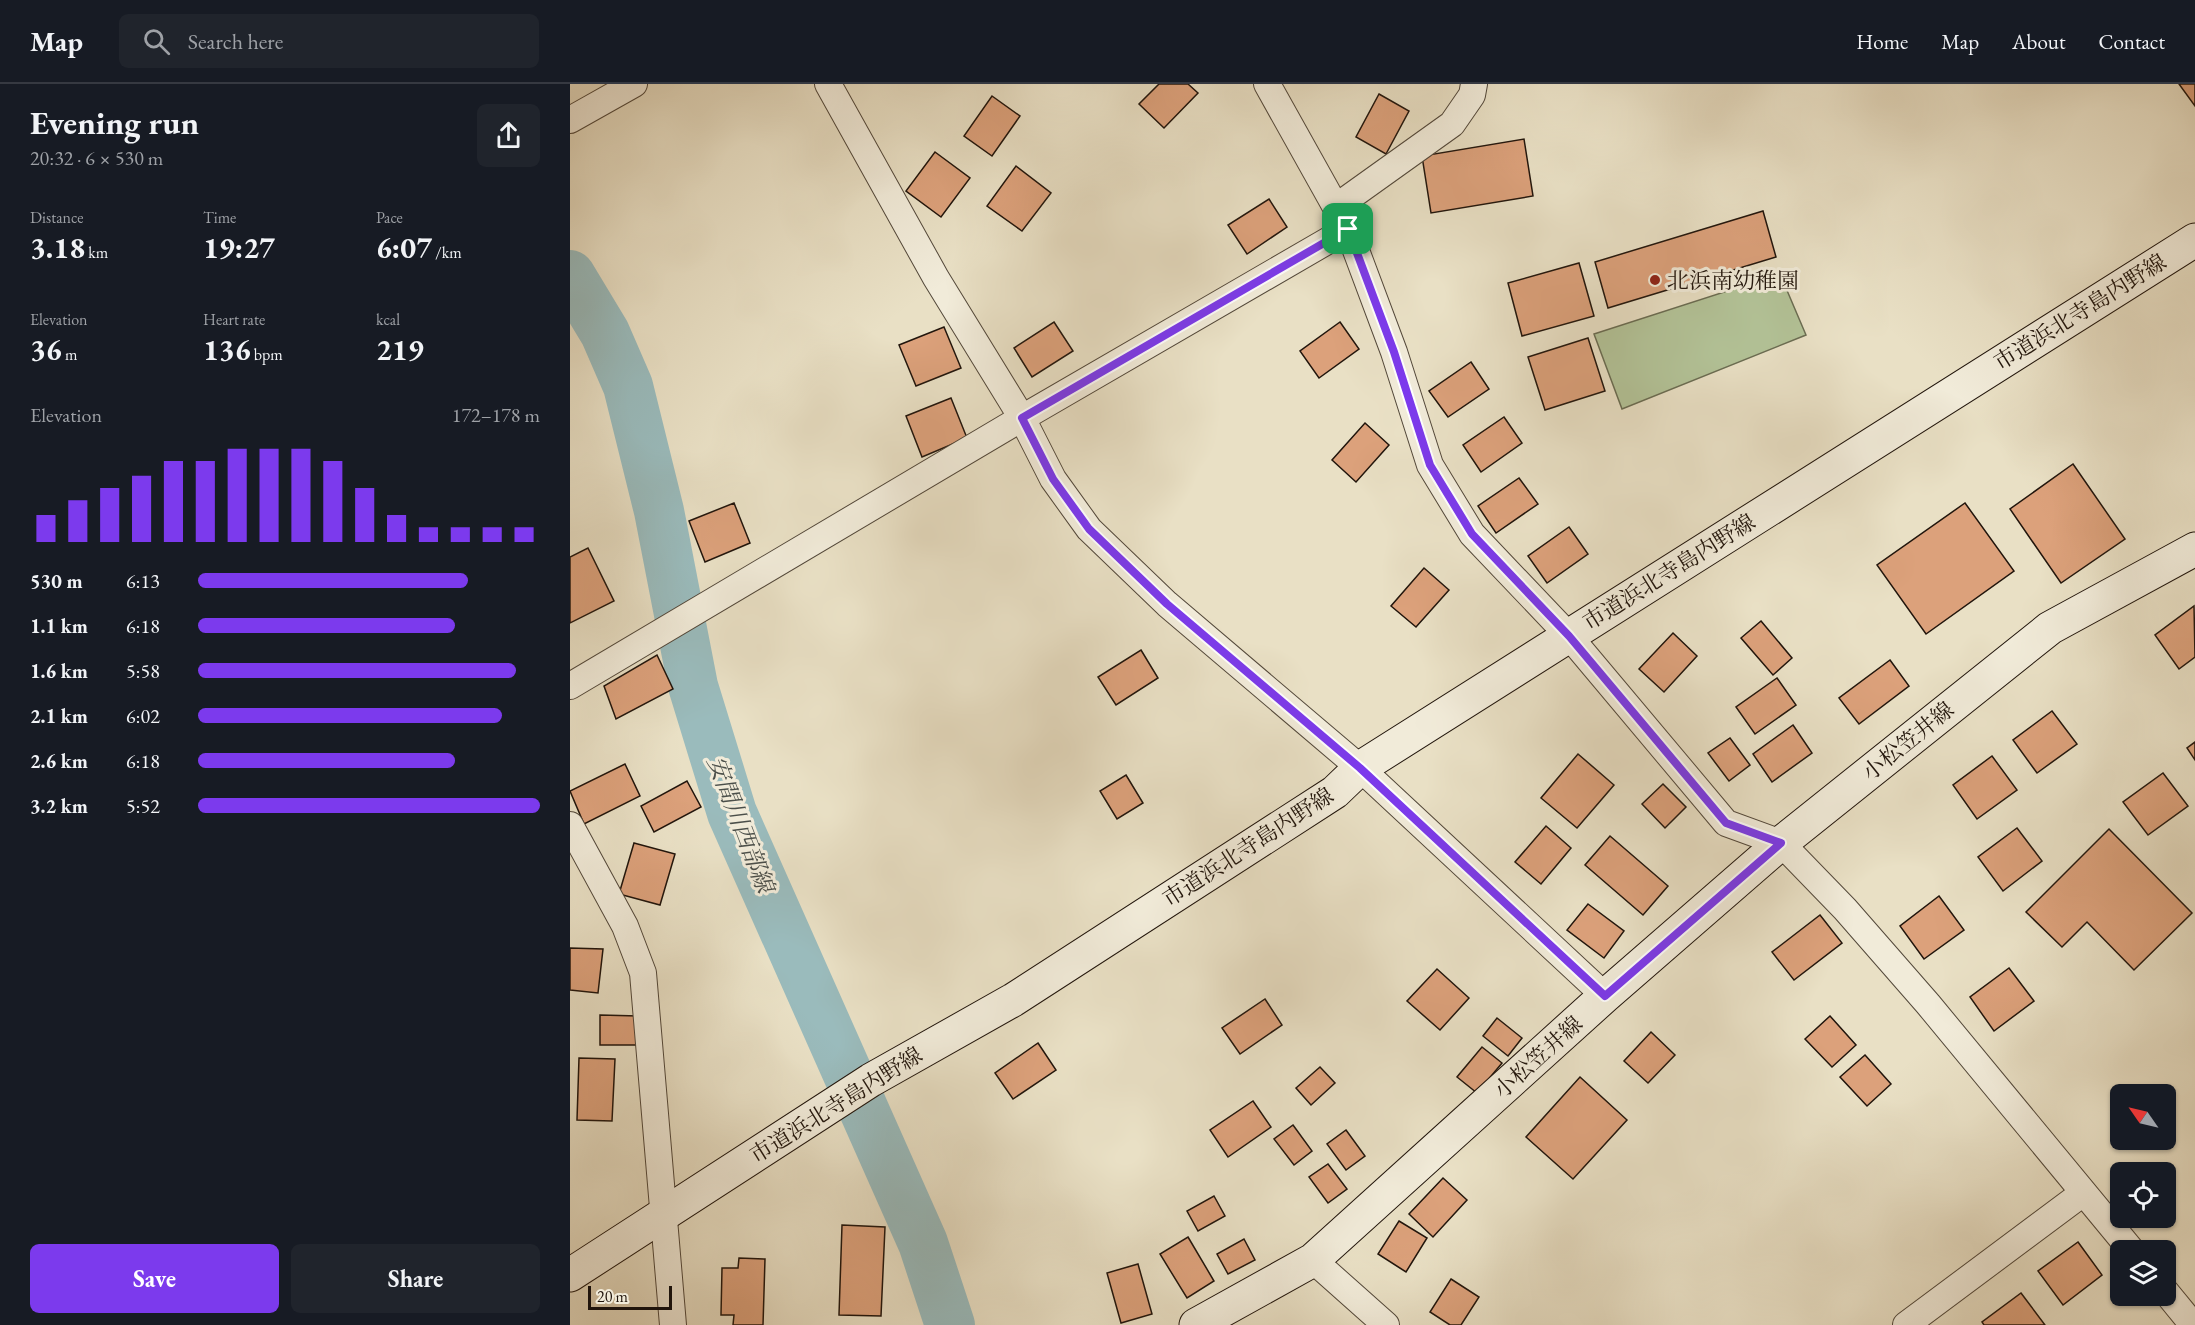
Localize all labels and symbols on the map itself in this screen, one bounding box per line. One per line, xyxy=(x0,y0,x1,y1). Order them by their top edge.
pin xyxy=(1322,203,1373,254)
street label: 市道浜北寺島内野線 xyxy=(1988,247,2172,377)
place label: 北浜南幼稚園 xyxy=(1667,266,1799,295)
marker: 北浜南幼稚園 xyxy=(1648,273,1662,287)
street label: 市道浜北寺島内野線 xyxy=(1577,507,1761,637)
street label: 小松笠井線 xyxy=(1856,695,1960,787)
water label: 安間川西部線 xyxy=(701,751,782,900)
street label: 市道浜北寺島内野線 xyxy=(1157,781,1339,913)
street label: 小松笠井線 xyxy=(1487,1009,1589,1105)
street label: 市道浜北寺島内野線 xyxy=(744,1040,928,1170)
north arrow xyxy=(2110,1084,2176,1150)
scale bar xyxy=(588,1283,672,1310)

